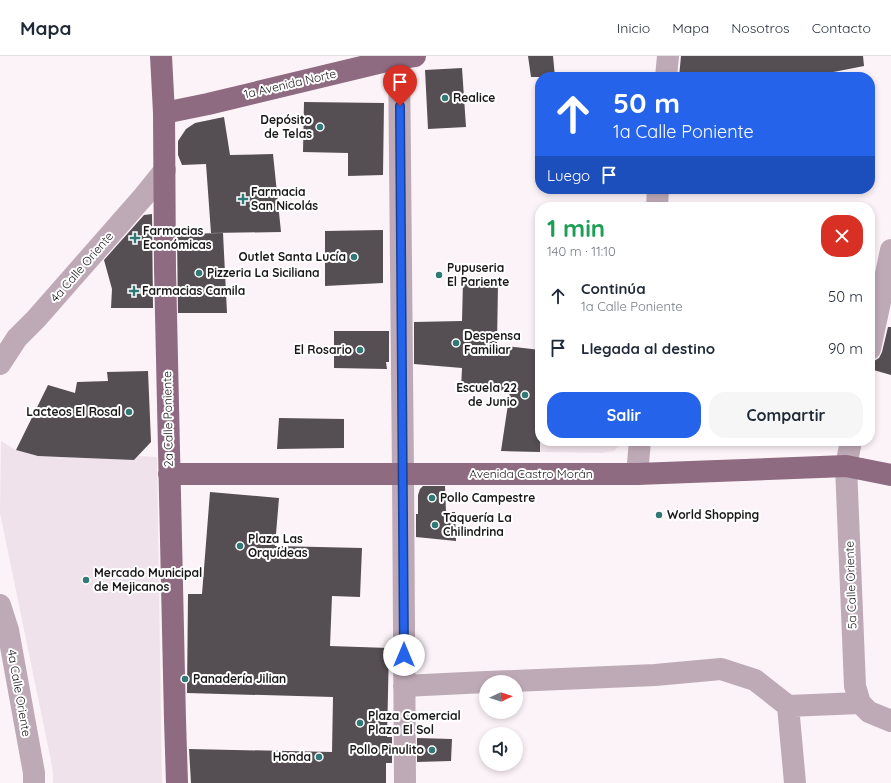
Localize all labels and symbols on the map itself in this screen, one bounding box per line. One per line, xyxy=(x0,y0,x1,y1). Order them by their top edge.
pin xyxy=(383,65,417,106)
street label: 1a Avenida Norte xyxy=(242,66,338,101)
place label: Realice xyxy=(453,90,495,105)
marker: Realice xyxy=(440,93,450,103)
place label: Depósito de Telas xyxy=(260,112,313,141)
marker: Depósito de Telas xyxy=(315,122,325,132)
place label: Farmacia San Nicolás xyxy=(251,184,318,213)
marker: Farmacia San Nicolás xyxy=(238,194,248,204)
place label: Farmacias Económicas xyxy=(143,223,212,252)
street label: 4a Calle Oriente xyxy=(47,228,116,305)
marker: Farmacias Económicas xyxy=(130,233,140,243)
place label: Outlet Santa Lucía xyxy=(238,249,346,264)
marker: Outlet Santa Lucía xyxy=(349,252,359,262)
place label: Pupuseria El Pariente xyxy=(447,260,509,289)
place label: Pizzeria La Siciliana xyxy=(207,265,320,280)
marker: Pizzeria La Siciliana xyxy=(194,268,204,278)
marker: Pupuseria El Pariente xyxy=(434,270,444,280)
place label: Farmacias Camila xyxy=(142,283,245,298)
marker: Farmacias Camila xyxy=(129,286,139,296)
place label: Despensa Familiar xyxy=(464,328,521,357)
marker: Despensa Familiar xyxy=(451,338,461,348)
place label: El Rosario xyxy=(294,342,352,357)
marker: El Rosario xyxy=(355,345,365,355)
street label: 2a Calle Poniente xyxy=(159,371,176,467)
place label: Escuela 22 de Junio xyxy=(456,380,518,409)
marker: Escuela 22 de Junio xyxy=(520,390,530,400)
place label: Lacteos El Rosal xyxy=(26,404,121,419)
marker: Lacteos El Rosal xyxy=(124,407,134,417)
street label: Avenida Castro Morán xyxy=(469,466,593,481)
place label: Pollo Campestre xyxy=(440,490,535,505)
marker: Pollo Campestre xyxy=(427,493,437,503)
place label: World Shopping xyxy=(667,507,759,522)
place label: Taquería La Chilindrina xyxy=(443,510,512,539)
marker: World Shopping xyxy=(654,510,664,520)
marker: Taquería La Chilindrina xyxy=(430,520,440,530)
place label: Plaza Las Orquídeas xyxy=(248,531,308,560)
street label: 5a Calle Oriente xyxy=(841,540,860,630)
marker: Plaza Las Orquídeas xyxy=(235,541,245,551)
place label: Mercado Municipal de Mejicanos xyxy=(94,565,202,594)
marker: Mercado Municipal de Mejicanos xyxy=(81,575,91,585)
position arrow xyxy=(383,634,425,676)
street label: 4a Calle Oriente xyxy=(4,648,35,738)
place label: Panadería Jilian xyxy=(193,671,286,686)
marker: Panadería Jilian xyxy=(180,674,190,684)
north arrow xyxy=(479,675,523,719)
place label: Plaza Comercial Plaza El Sol xyxy=(368,708,461,737)
marker: Plaza Comercial Plaza El Sol xyxy=(355,718,365,728)
place label: Pollo Pinulito xyxy=(350,742,424,757)
marker: Pollo Pinulito xyxy=(427,745,437,755)
place label: Honda xyxy=(273,749,311,764)
marker: Honda xyxy=(314,752,324,762)

